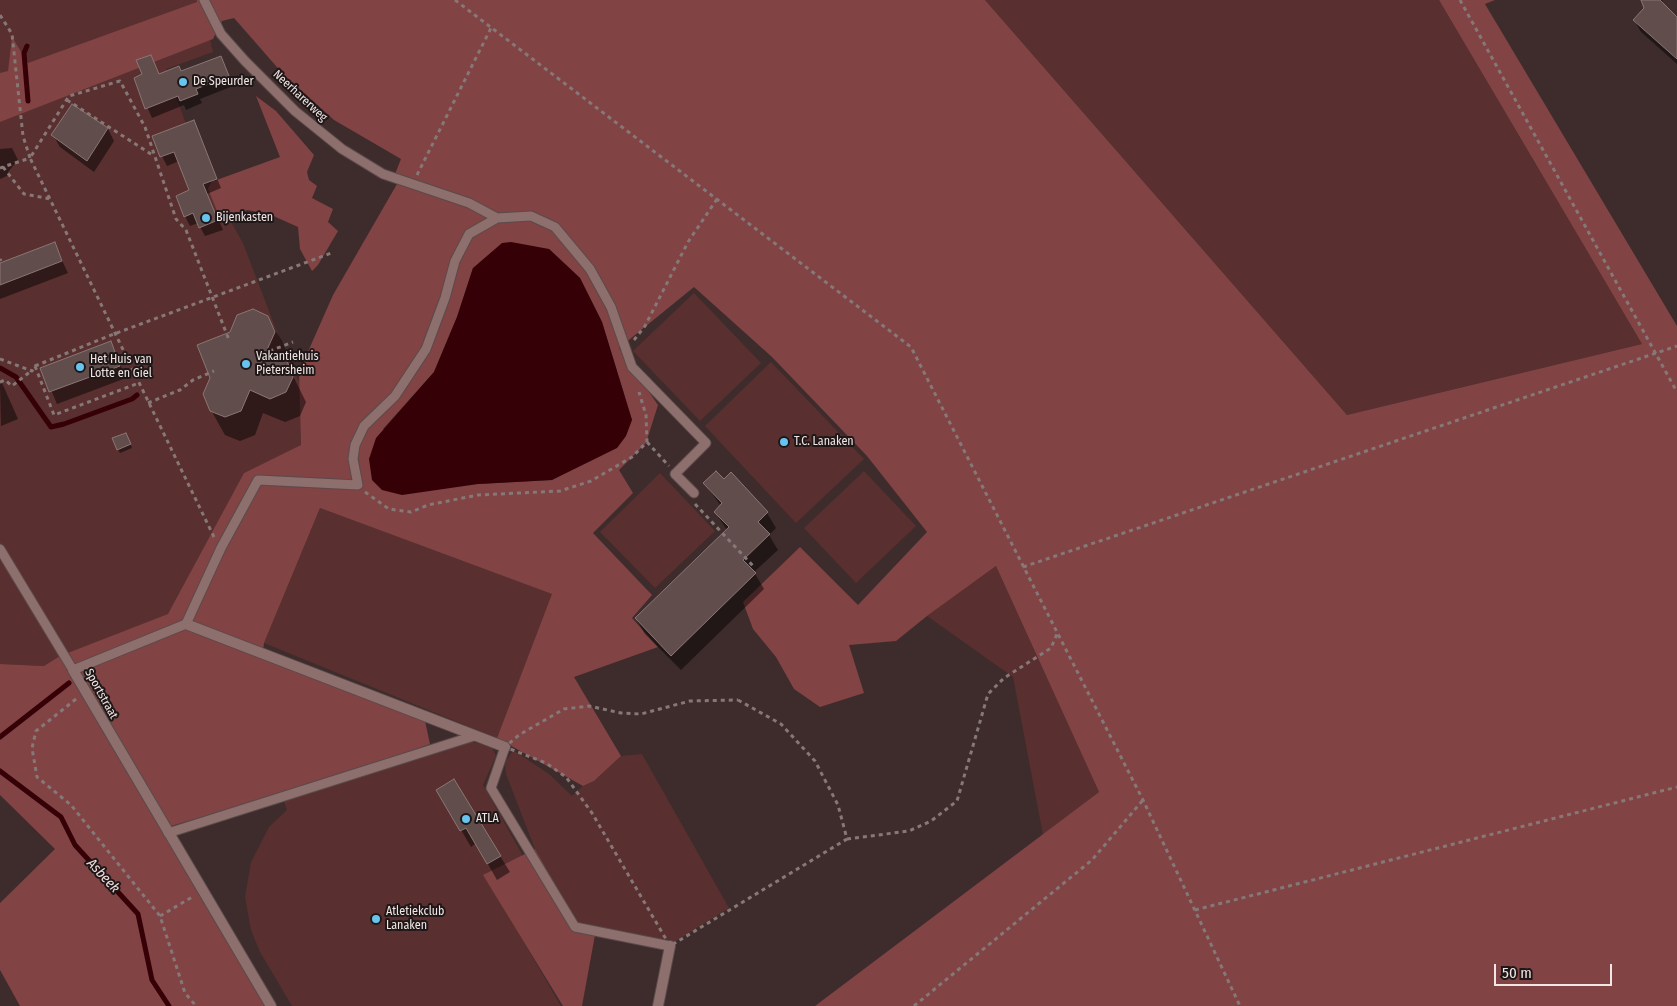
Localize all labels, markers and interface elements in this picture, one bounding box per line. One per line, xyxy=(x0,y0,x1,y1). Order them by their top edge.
street label: Neerharerweg xyxy=(270,67,330,125)
place label: De Speurder xyxy=(193,75,254,89)
marker: De Speurder xyxy=(177,76,189,88)
place label: Bijenkasten xyxy=(216,211,273,225)
marker: Bijenkasten xyxy=(200,212,212,224)
place label: Vakantiehuis Pietersheim xyxy=(256,350,319,378)
place label: Het Huis van Lotte en Giel xyxy=(90,353,152,381)
marker: Vakantiehuis Pietersheim xyxy=(240,358,252,370)
marker: Het Huis van Lotte en Giel xyxy=(74,361,86,373)
place label: T.C. Lanaken xyxy=(794,435,854,449)
marker: T.C. Lanaken xyxy=(778,436,790,448)
street label: Sportstraat xyxy=(81,666,121,722)
place label: ATLA xyxy=(476,812,499,826)
marker: ATLA xyxy=(460,813,472,825)
water label: Asbeek xyxy=(83,855,123,897)
place label: Atletiekclub Lanaken xyxy=(386,905,444,933)
marker: Atletiekclub Lanaken xyxy=(370,913,382,925)
scale bar xyxy=(1497,954,1614,986)
text: 50 m xyxy=(1502,964,1532,982)

